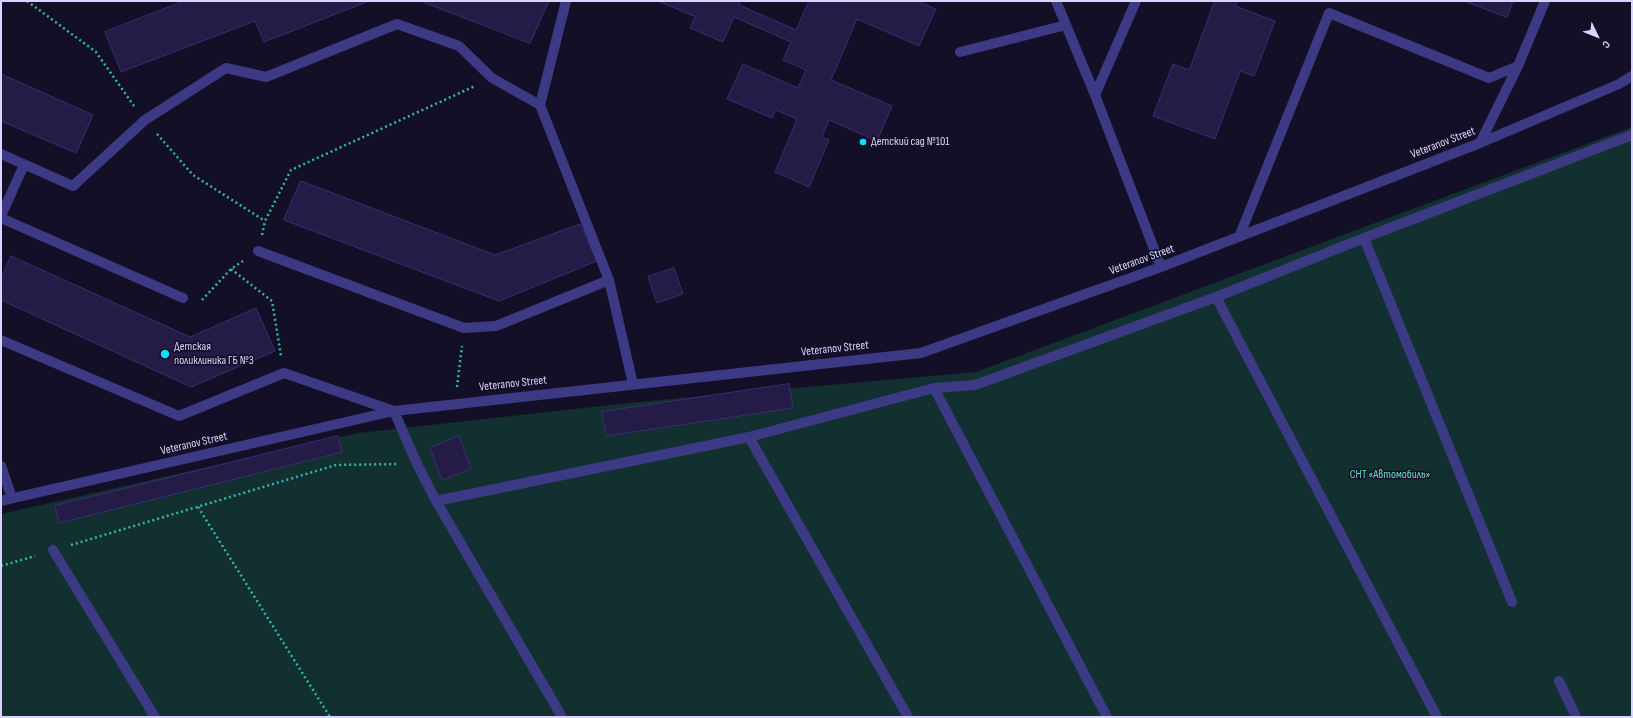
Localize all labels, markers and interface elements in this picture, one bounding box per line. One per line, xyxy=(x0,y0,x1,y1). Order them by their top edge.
north arrow xyxy=(1577,16,1617,56)
text: С xyxy=(1599,38,1613,51)
street label: Veteranov Street xyxy=(1409,124,1477,162)
place label: Детский сад №101 xyxy=(871,135,949,149)
marker: Детский сад №101 xyxy=(858,137,868,147)
street label: Veteranov Street xyxy=(1108,242,1176,278)
street label: Veteranov Street xyxy=(800,338,870,360)
place label: Детская поликлиника ГБ №3 xyxy=(174,340,254,368)
marker: Детская поликлиника ГБ №3 xyxy=(159,348,171,360)
street label: Veteranov Street xyxy=(478,373,548,395)
street label: Veteranov Street xyxy=(159,429,229,459)
park label: СНТ «Автомобиль» xyxy=(1350,468,1430,482)

